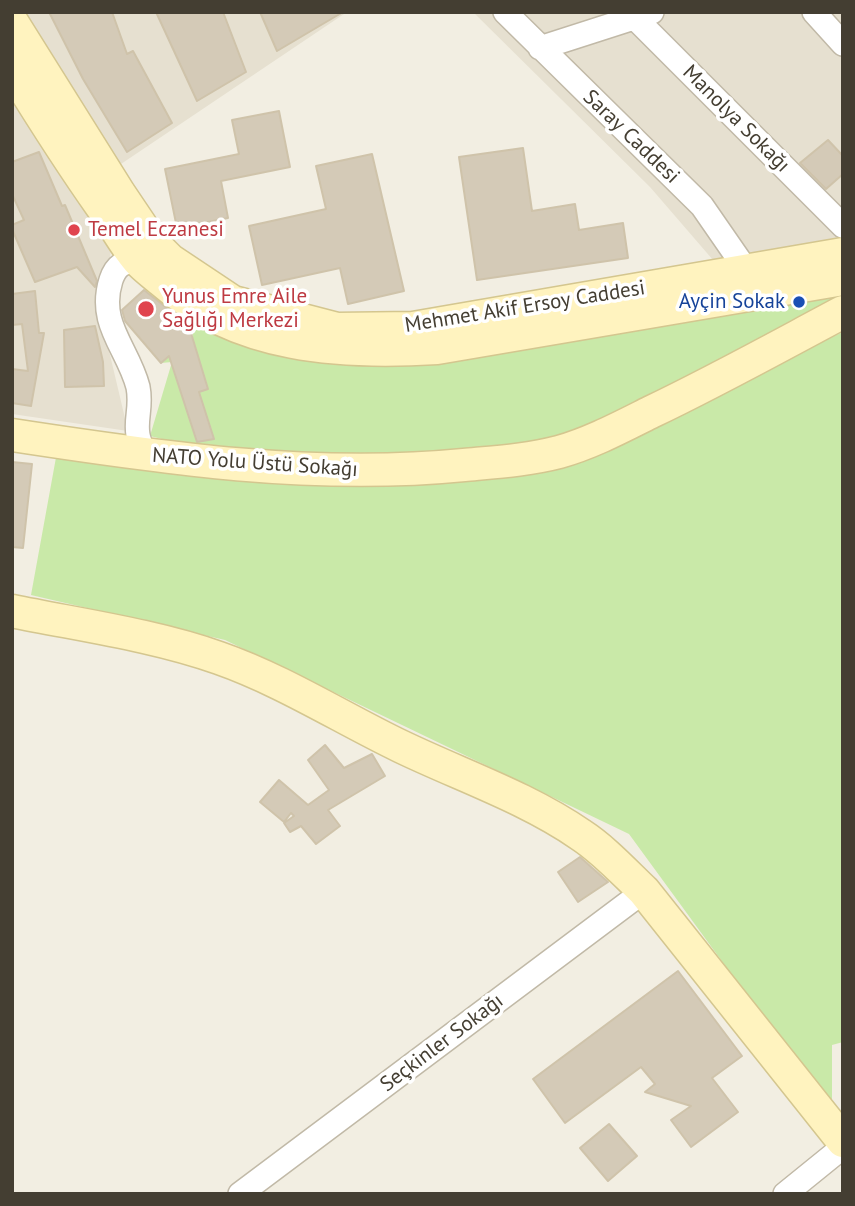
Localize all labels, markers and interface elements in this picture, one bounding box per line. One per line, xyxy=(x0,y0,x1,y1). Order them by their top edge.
street label: Manolya Sokağı xyxy=(677,60,795,178)
street label: Saray Caddesi xyxy=(578,85,684,189)
place label: Temel Eczanesi xyxy=(88,217,224,243)
marker: Temel Eczanesi xyxy=(66,222,82,238)
street label: Mehmet Akif Ersoy Caddesi xyxy=(403,276,647,338)
place label: Yunus Emre Aile Sağlığı Merkezi xyxy=(162,284,307,334)
place label: Ayçin Sokak xyxy=(679,289,785,315)
marker: Ayçin Sokak xyxy=(791,294,807,310)
marker: Yunus Emre Aile Sağlığı Merkezi xyxy=(136,299,156,319)
street label: NATO Yolu Üstü Sokağı xyxy=(151,443,359,483)
street label: Seçkinler Sokağı xyxy=(375,989,509,1097)

